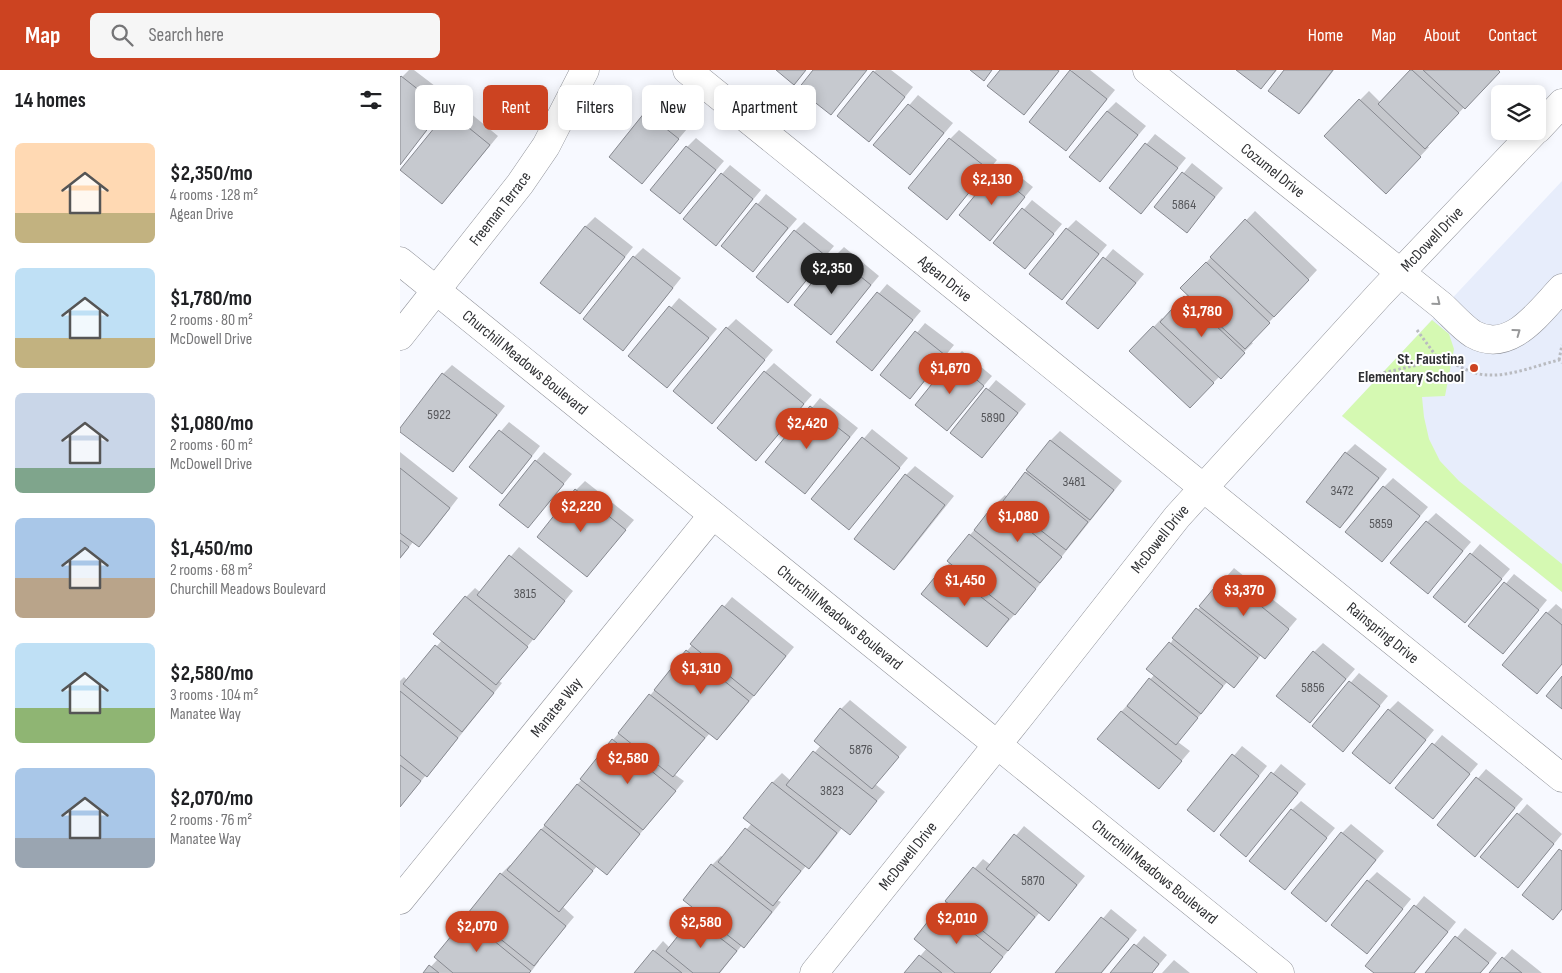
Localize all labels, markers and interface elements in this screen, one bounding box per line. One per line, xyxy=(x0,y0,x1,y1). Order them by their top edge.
search box xyxy=(90,13,440,58)
text: Map xyxy=(25,21,60,50)
icon: search xyxy=(108,21,136,49)
text: Search here xyxy=(148,24,224,47)
text: Home xyxy=(1308,25,1343,46)
text: Map xyxy=(1371,25,1396,46)
text: About xyxy=(1424,25,1460,46)
text: Contact xyxy=(1488,25,1537,46)
chip: Buy xyxy=(415,85,473,130)
chip: Rent xyxy=(483,85,548,130)
chip: Filters xyxy=(558,85,632,130)
chip: New xyxy=(642,85,704,130)
chip: Apartment xyxy=(714,85,816,130)
map controls xyxy=(1491,85,1546,140)
button: layers xyxy=(1491,85,1546,140)
icon: filters xyxy=(357,86,385,114)
text: 14 homes xyxy=(15,88,86,113)
street label: Cozumel Drive xyxy=(1237,139,1309,202)
text: $2,350/mo xyxy=(170,161,253,186)
icon: home xyxy=(55,163,115,223)
pin: $2,130 xyxy=(951,164,1033,206)
street label: Freeman Terrace xyxy=(465,168,535,250)
text: $2,130 xyxy=(972,170,1012,189)
text: 4 rooms · 128 m² xyxy=(170,186,258,205)
house number: 5864 xyxy=(1172,196,1196,213)
street label: McDowell Drive xyxy=(1397,203,1467,276)
text: Agean Drive xyxy=(170,205,233,224)
street label: Agean Drive xyxy=(914,251,976,306)
pin: $2,350 xyxy=(791,252,873,295)
text: $2,350 xyxy=(812,259,852,278)
text: $1,780/mo xyxy=(170,286,252,311)
icon: home xyxy=(55,288,115,348)
pin: $1,780 xyxy=(1161,296,1243,338)
one-way arrow xyxy=(1431,297,1440,306)
text: $1,780 xyxy=(1182,302,1222,321)
street label: Churchill Meadows Boulevard xyxy=(458,306,592,419)
text: 2 rooms · 80 m² xyxy=(170,311,253,330)
one-way arrow xyxy=(1512,329,1521,338)
text: McDowell Drive xyxy=(170,330,252,349)
place label: St. Faustina Elementary School xyxy=(1358,350,1464,387)
pin: $1,670 xyxy=(909,352,991,395)
text: $1,670 xyxy=(930,359,970,378)
marker: St. Faustina Elementary School xyxy=(1468,362,1480,374)
house number: 5922 xyxy=(427,406,451,423)
pin: $2,420 xyxy=(766,408,848,450)
house number: 5890 xyxy=(981,409,1005,426)
text: $1,080/mo xyxy=(170,411,253,436)
icon: home xyxy=(55,413,115,473)
text: $2,420 xyxy=(786,414,828,433)
text: 2 rooms · 60 m² xyxy=(170,436,253,455)
text: McDowell Drive xyxy=(170,455,252,474)
house number: 3481 xyxy=(1063,473,1086,490)
house number: 3472 xyxy=(1330,482,1354,499)
pin: $2,220 xyxy=(540,490,622,533)
text: $2,220 xyxy=(561,497,601,516)
pin: $1,080 xyxy=(977,500,1059,543)
street label: McDowell Drive xyxy=(1127,501,1193,577)
text: $1,080 xyxy=(997,507,1039,526)
house number: 5859 xyxy=(1369,515,1393,532)
text: $1,450/mo xyxy=(170,536,253,561)
icon: home xyxy=(55,538,115,598)
text: 2 rooms · 68 m² xyxy=(170,561,253,580)
street label: Churchill Meadows Boulevard xyxy=(773,561,906,674)
pin: $1,450 xyxy=(924,564,1006,607)
text: $1,450 xyxy=(945,571,985,590)
pin: $3,370 xyxy=(1203,574,1285,617)
text: Churchill Meadows Boulevard xyxy=(170,580,326,599)
text: $3,370 xyxy=(1224,581,1264,600)
house number: 3815 xyxy=(514,585,537,602)
street label: Rainspring Drive xyxy=(1343,598,1423,668)
pin: $1,310 xyxy=(660,652,742,695)
text: $1,310 xyxy=(681,659,721,678)
text: $2,580/mo xyxy=(170,661,253,686)
icon: home xyxy=(55,663,115,723)
street label: Manatee Way xyxy=(527,674,586,741)
house number: 5856 xyxy=(1301,679,1325,696)
text: 3 rooms · 104 m² xyxy=(170,686,258,705)
text: Manatee Way xyxy=(170,705,241,724)
house number: 5876 xyxy=(849,741,873,758)
pin: $2,580 xyxy=(587,742,669,785)
text: $2,580 xyxy=(607,749,649,768)
house number: 3823 xyxy=(820,782,844,799)
text: $2,070/mo xyxy=(170,786,253,811)
icon: home xyxy=(55,788,115,848)
text: 2 rooms · 76 m² xyxy=(170,811,252,830)
street label: Churchill Meadows Boulevard xyxy=(1088,816,1221,928)
street label: McDowell Drive xyxy=(875,818,941,894)
text: Manatee Way xyxy=(170,830,241,849)
house number: 5870 xyxy=(1021,872,1045,889)
pin: $2,010 xyxy=(916,902,998,945)
pin: $2,580 xyxy=(660,906,742,949)
text: $2,010 xyxy=(937,909,977,928)
pin: $2,070 xyxy=(436,910,518,953)
text: $2,580 xyxy=(680,913,722,932)
text: $2,070 xyxy=(457,917,497,936)

